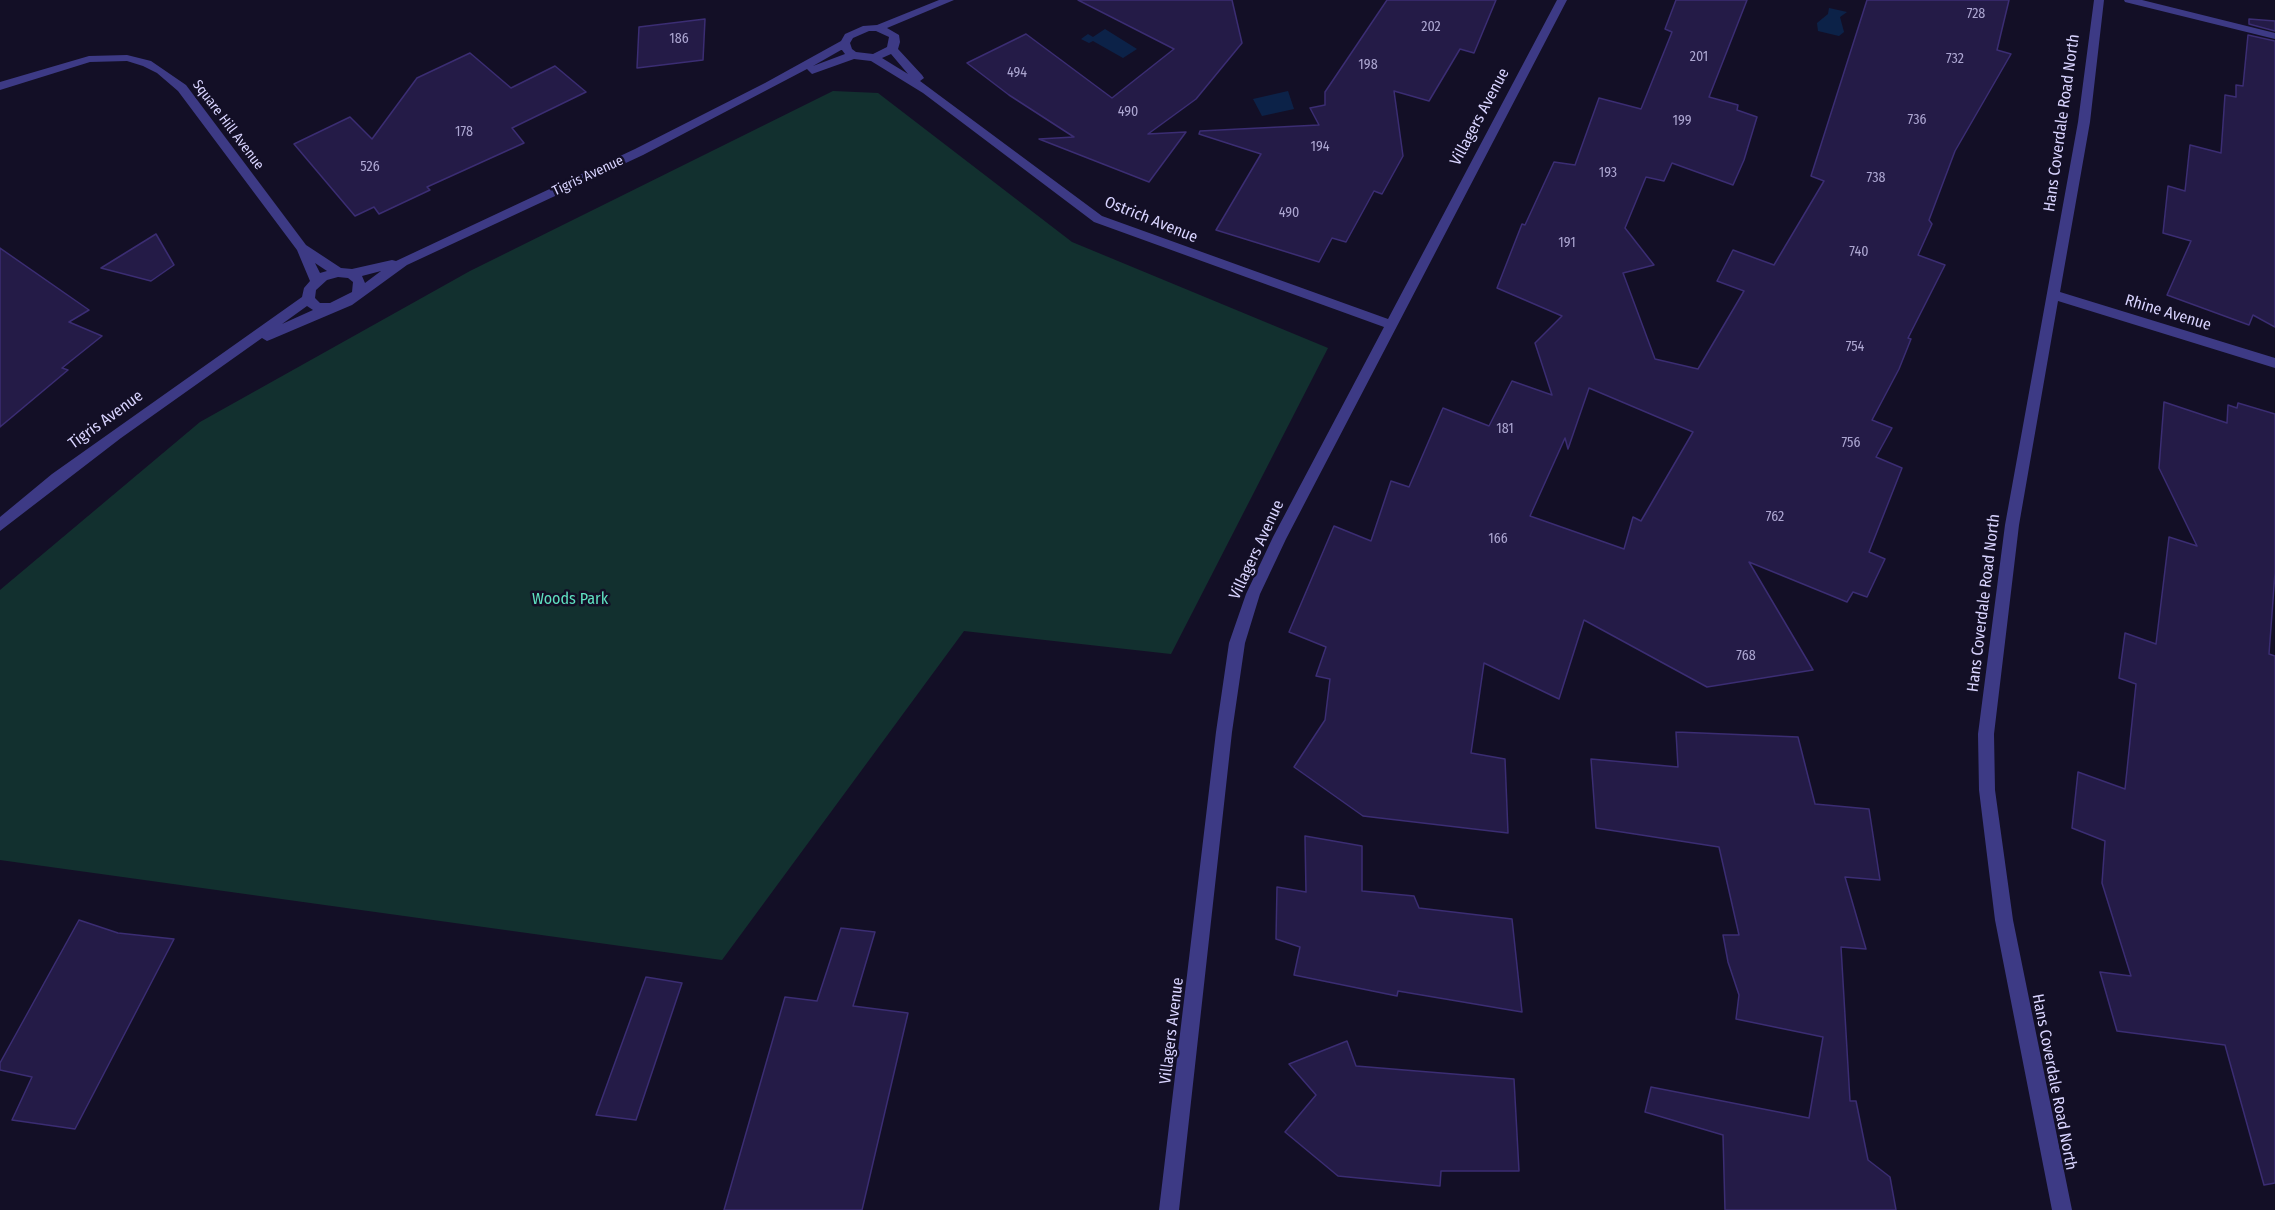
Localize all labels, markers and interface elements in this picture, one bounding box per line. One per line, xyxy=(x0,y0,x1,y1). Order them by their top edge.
house number: 728 xyxy=(1967,6,1985,22)
house number: 202 xyxy=(1421,19,1441,35)
house number: 186 xyxy=(669,31,689,47)
street label: Hans Coverdale Road North xyxy=(2040,33,2084,213)
house number: 201 xyxy=(1690,49,1708,65)
house number: 732 xyxy=(1946,51,1964,67)
house number: 198 xyxy=(1358,57,1378,73)
house number: 494 xyxy=(1007,65,1027,81)
street label: Villagers Avenue xyxy=(1446,65,1514,169)
street label: Square Hill Avenue xyxy=(189,77,267,173)
house number: 490 xyxy=(1118,104,1138,120)
house number: 736 xyxy=(1908,112,1926,128)
house number: 199 xyxy=(1672,113,1692,129)
house number: 178 xyxy=(455,124,473,140)
house number: 194 xyxy=(1311,139,1329,155)
street label: Tigris Avenue xyxy=(550,152,626,200)
house number: 526 xyxy=(360,159,380,175)
house number: 193 xyxy=(1599,165,1617,181)
house number: 738 xyxy=(1867,170,1885,186)
street label: Ostrich Avenue xyxy=(1102,193,1200,247)
house number: 490 xyxy=(1279,205,1299,221)
house number: 191 xyxy=(1558,235,1576,251)
house number: 740 xyxy=(1849,244,1869,260)
street label: Rhine Avenue xyxy=(2122,291,2214,335)
house number: 754 xyxy=(1846,339,1864,355)
street label: Tigris Avenue xyxy=(65,387,147,453)
house number: 181 xyxy=(1496,421,1514,437)
house number: 756 xyxy=(1842,435,1860,451)
street label: Villagers Avenue xyxy=(1226,497,1288,603)
house number: 762 xyxy=(1766,509,1784,525)
street label: Hans Coverdale Road North xyxy=(1964,513,2004,693)
house number: 166 xyxy=(1488,531,1508,547)
park label: Woods Park xyxy=(532,590,608,610)
house number: 768 xyxy=(1736,648,1756,664)
street label: Villagers Avenue xyxy=(1156,977,1188,1085)
street label: Hans Coverdale Road North xyxy=(2027,992,2081,1172)

